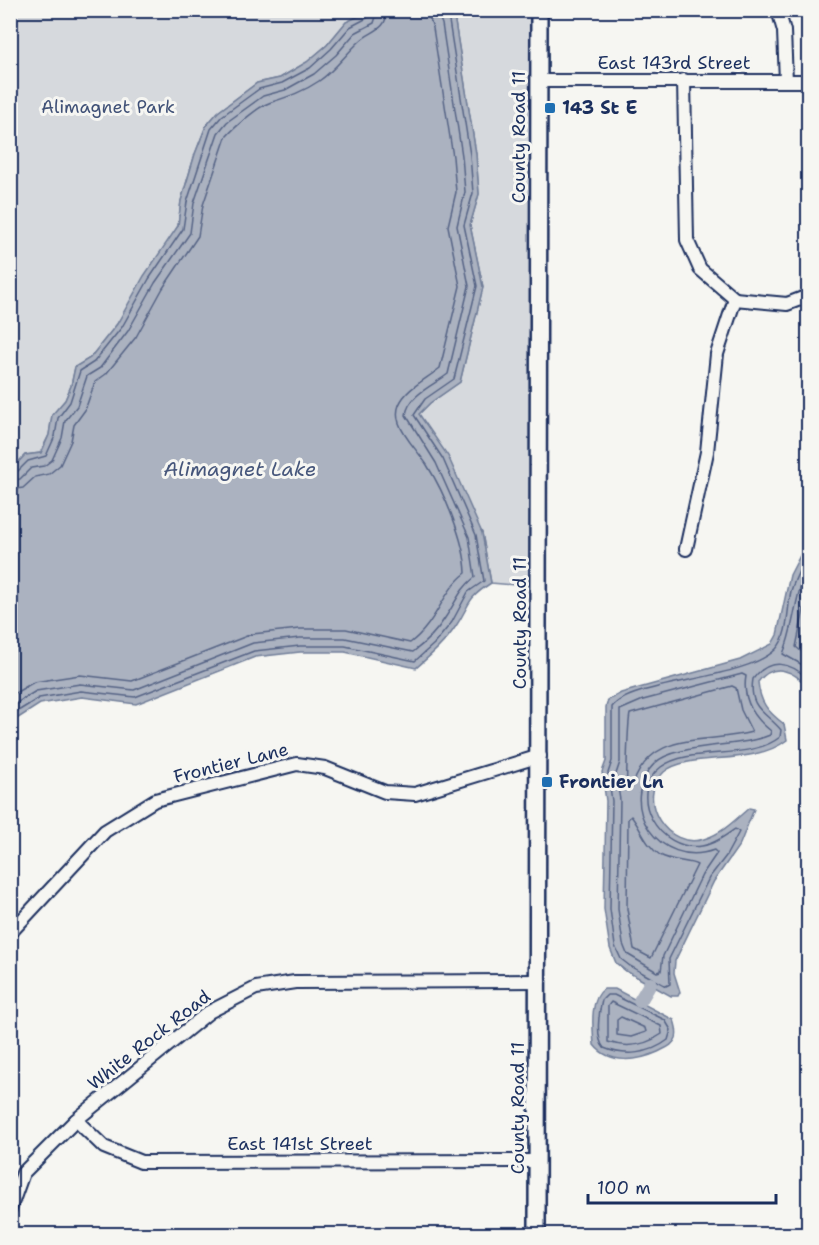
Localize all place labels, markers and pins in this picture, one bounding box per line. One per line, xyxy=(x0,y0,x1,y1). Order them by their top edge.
place label: 143 St E xyxy=(562,96,638,120)
marker: 143 St E xyxy=(543,101,557,115)
place label: Frontier Ln xyxy=(559,770,664,794)
marker: Frontier Ln xyxy=(540,775,554,789)

